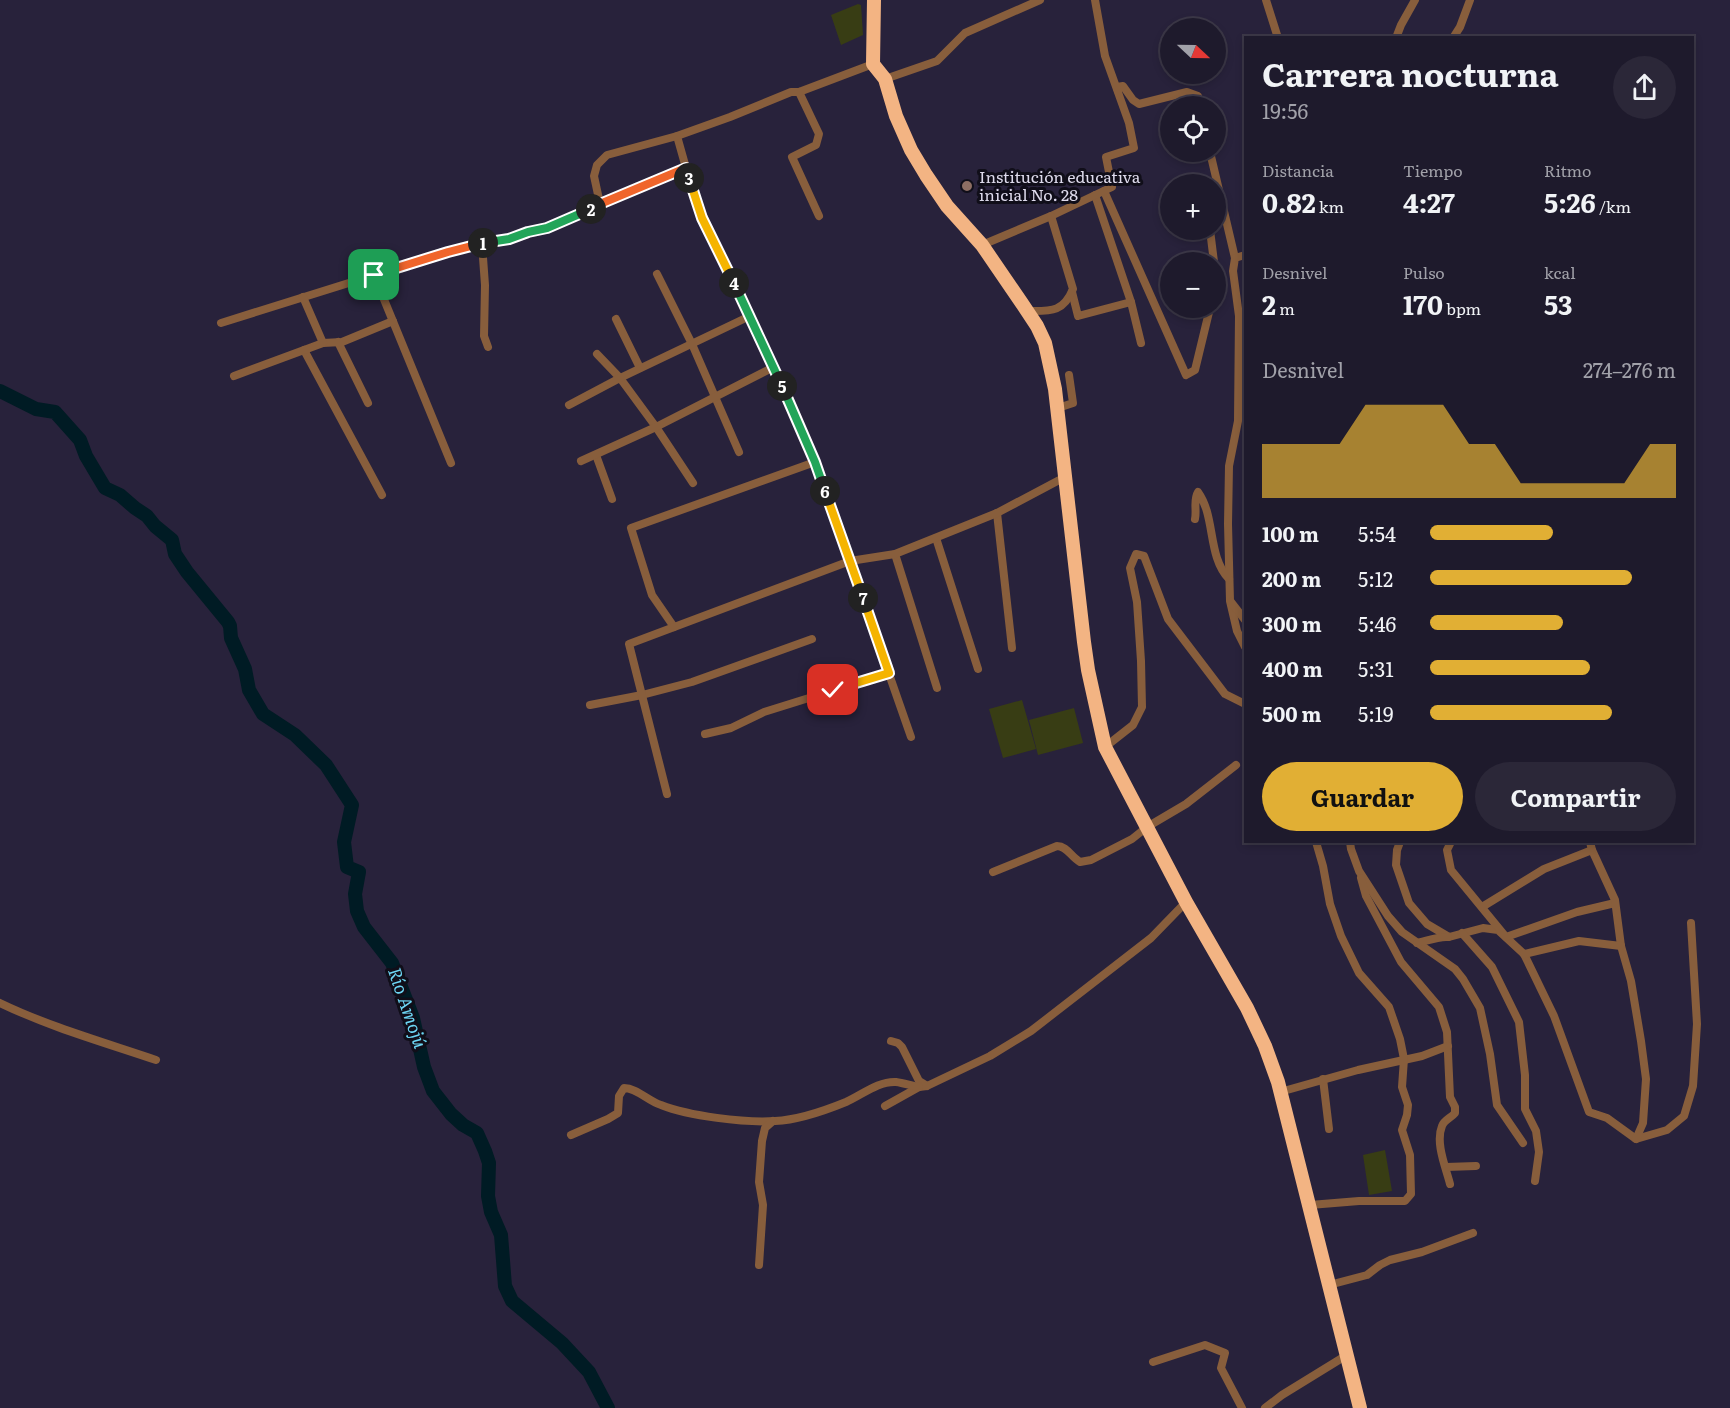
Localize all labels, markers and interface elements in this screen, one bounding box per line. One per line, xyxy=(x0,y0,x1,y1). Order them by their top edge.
north arrow xyxy=(1160,18,1226,84)
map controls xyxy=(1160,18,1226,318)
text: Carrera nocturna xyxy=(1262,48,1559,97)
button: share xyxy=(1613,56,1676,119)
text: 19:56 xyxy=(1262,95,1308,125)
button: locate xyxy=(1160,96,1226,162)
text: Distancia xyxy=(1262,158,1334,182)
text: Tiempo xyxy=(1403,158,1463,182)
text: Ritmo xyxy=(1544,158,1591,182)
pin: 3 xyxy=(674,163,704,193)
place label: Institución educativa inicial No. 28 xyxy=(979,164,1141,206)
text: 3 xyxy=(685,166,693,190)
button: + xyxy=(1160,174,1226,240)
marker: Institución educativa inicial No. 28 xyxy=(960,179,974,193)
text: 0.82 xyxy=(1262,182,1316,221)
text: 4:27 xyxy=(1403,182,1455,221)
text: 5:26 xyxy=(1544,182,1596,221)
pin: 2 xyxy=(576,194,606,224)
text: km xyxy=(1316,194,1344,218)
text: /km xyxy=(1596,194,1631,218)
text: 2 xyxy=(587,197,595,221)
pin: 1 xyxy=(468,228,498,258)
text: 1 xyxy=(480,231,486,255)
pin xyxy=(348,249,399,300)
button: − xyxy=(1160,252,1226,318)
icon: arrive xyxy=(357,258,390,291)
text: Desnivel xyxy=(1262,260,1327,284)
text: Pulso xyxy=(1403,260,1445,284)
text: kcal xyxy=(1544,260,1576,284)
pin: 4 xyxy=(719,268,749,298)
text: 4 xyxy=(729,271,739,295)
text: 2 xyxy=(1262,284,1276,323)
text: 170 xyxy=(1403,284,1443,323)
text: 53 xyxy=(1544,284,1572,323)
text: m xyxy=(1276,296,1295,320)
text: bpm xyxy=(1443,296,1481,320)
text: Desnivel xyxy=(1262,354,1344,384)
text: 274–276 m xyxy=(1583,354,1676,384)
pin: 5 xyxy=(767,371,797,401)
text: 5 xyxy=(778,374,786,398)
pin: 6 xyxy=(810,476,840,506)
text: 6 xyxy=(820,479,830,503)
text: 100 m xyxy=(1262,518,1319,548)
text: 5:54 xyxy=(1358,518,1396,548)
text: 200 m xyxy=(1262,563,1321,593)
text: 5:12 xyxy=(1358,563,1393,593)
pin: 7 xyxy=(848,583,878,613)
text: 7 xyxy=(859,586,867,610)
text: 300 m xyxy=(1262,608,1322,638)
text: 5:46 xyxy=(1358,608,1396,638)
text: 400 m xyxy=(1262,653,1323,683)
text: 5:31 xyxy=(1358,653,1394,683)
pin xyxy=(807,664,858,715)
icon: check xyxy=(816,673,849,706)
text: 500 m xyxy=(1262,698,1321,728)
text: 5:19 xyxy=(1358,698,1393,728)
button: Guardar xyxy=(1262,762,1463,831)
button: Compartir xyxy=(1475,762,1676,831)
water label: Río Amojú xyxy=(382,963,435,1052)

